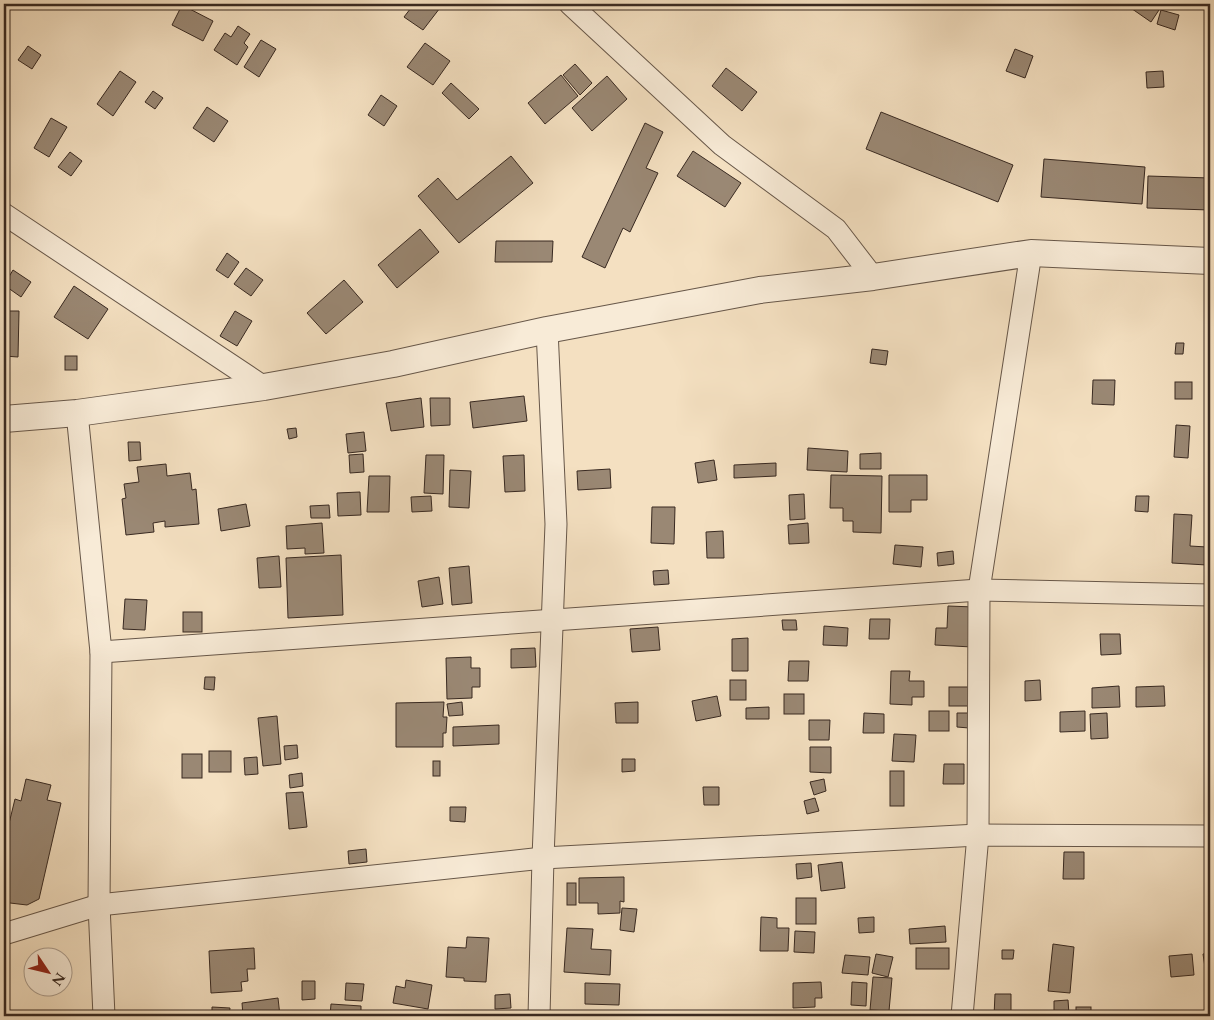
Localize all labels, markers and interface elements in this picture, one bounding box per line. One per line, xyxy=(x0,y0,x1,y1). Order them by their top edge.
north arrow xyxy=(22,948,72,998)
text: N xyxy=(47,969,70,990)

